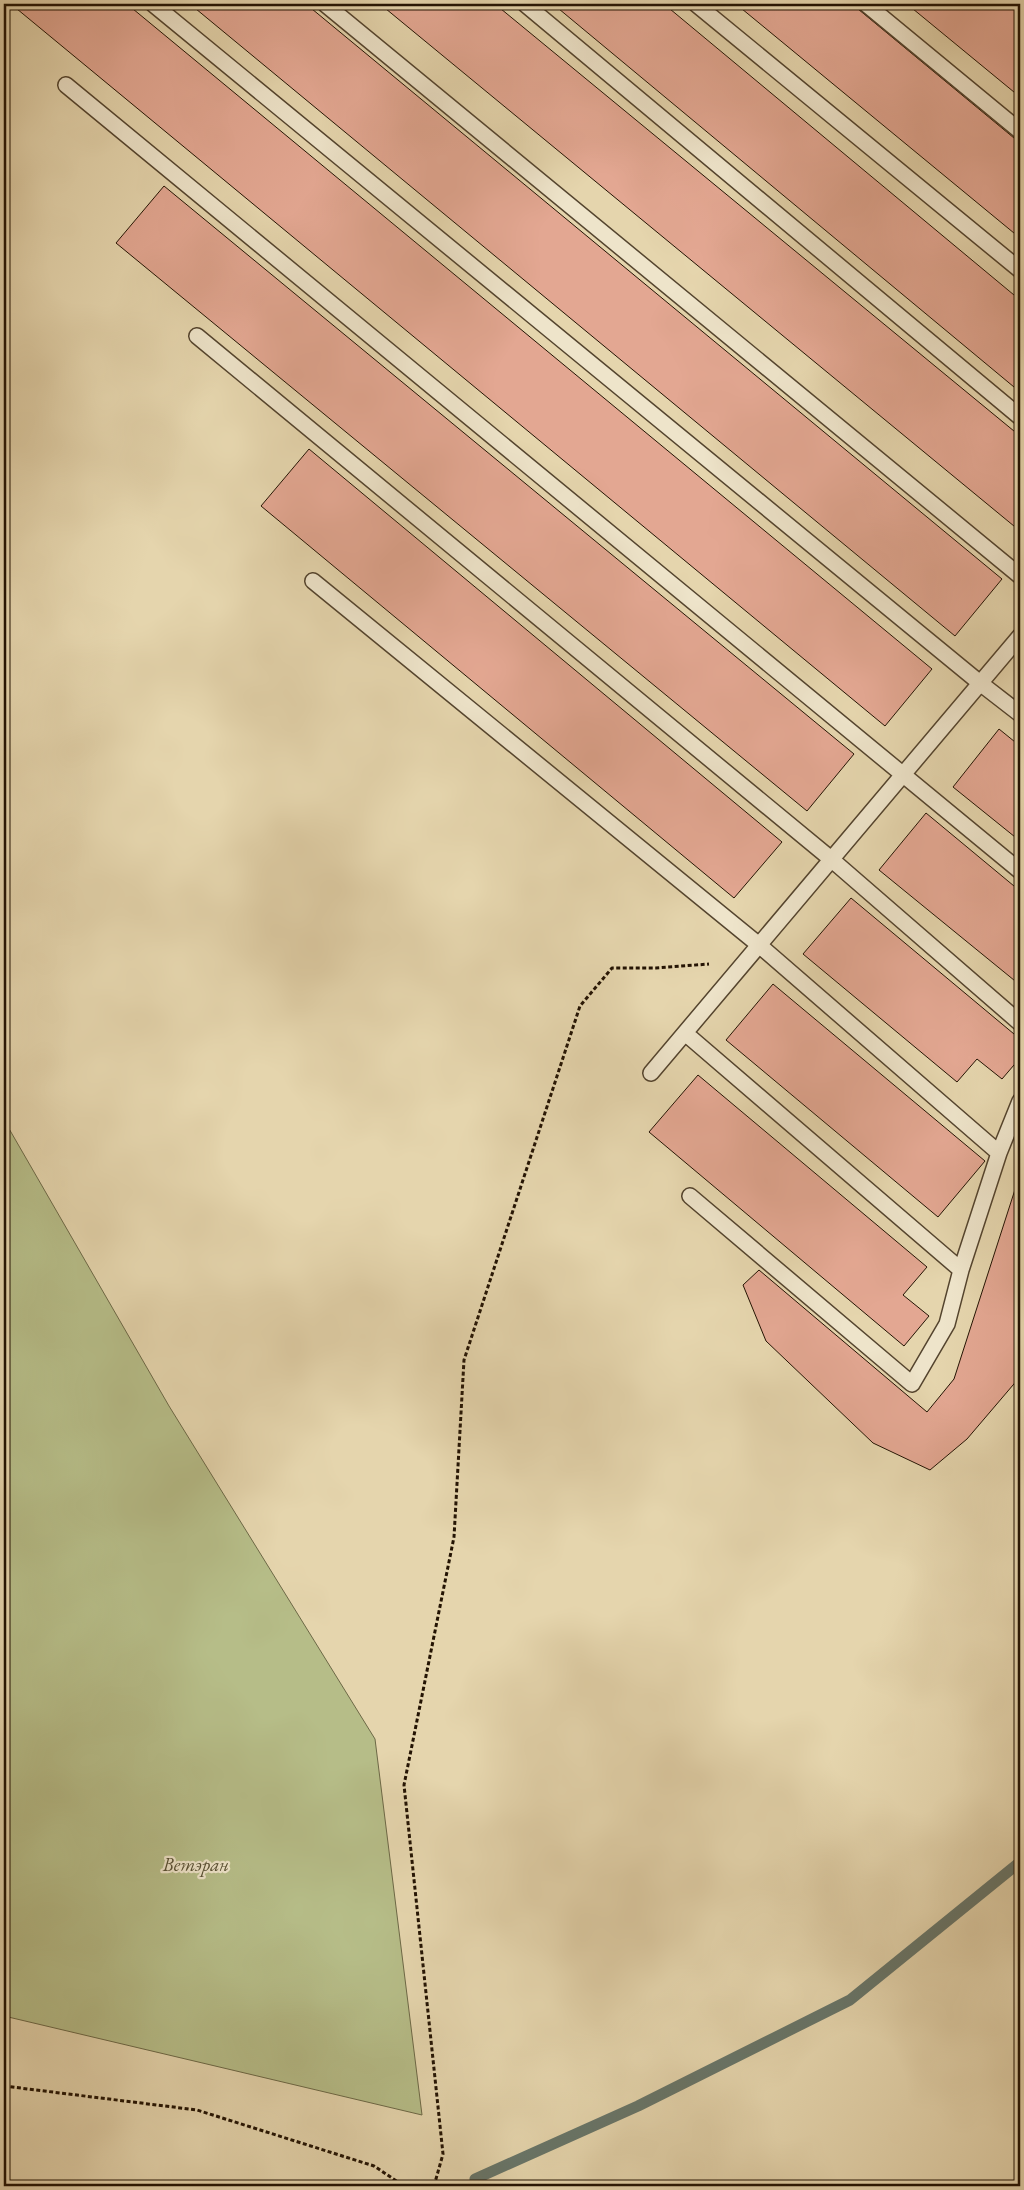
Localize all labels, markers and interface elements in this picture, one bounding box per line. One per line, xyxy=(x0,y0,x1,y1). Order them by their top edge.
park label: Ветэран xyxy=(162,1852,229,1877)

